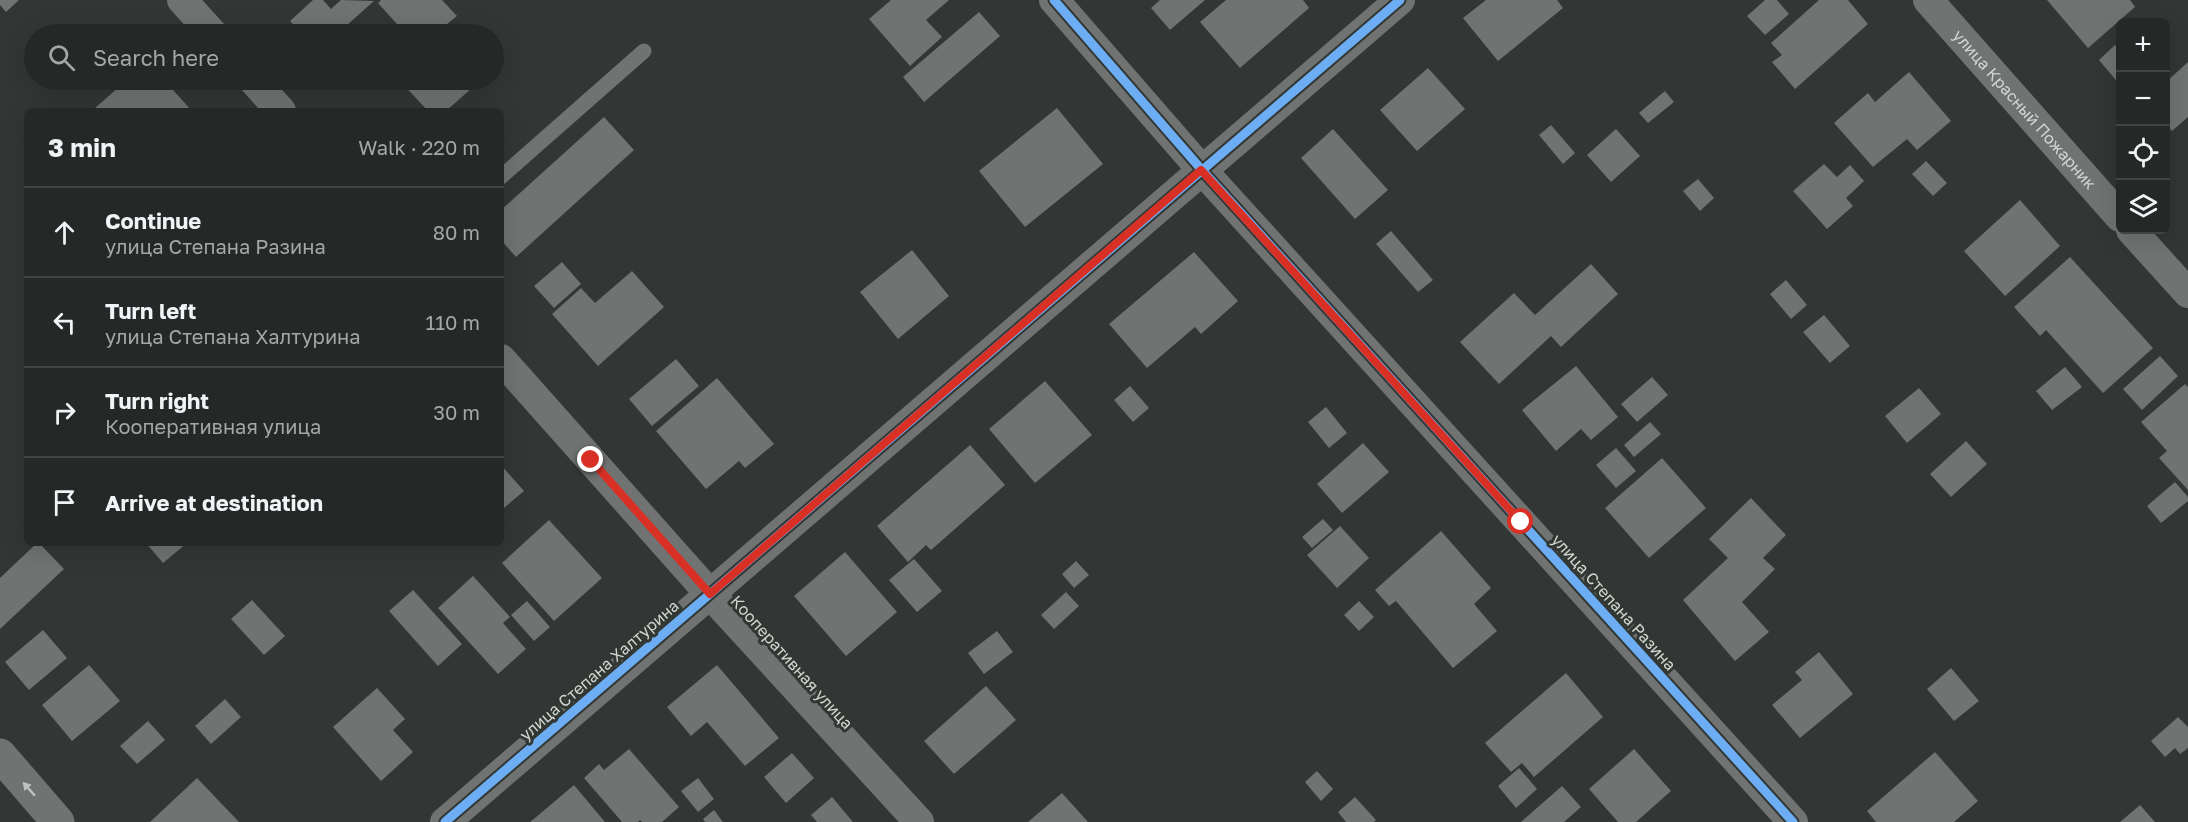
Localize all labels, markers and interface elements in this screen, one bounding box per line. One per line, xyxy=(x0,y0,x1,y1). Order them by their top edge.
map controls xyxy=(2116,18,2170,234)
button: + xyxy=(2116,18,2170,72)
search box xyxy=(24,24,504,90)
street label: улица Красный Пожарник xyxy=(1949,25,2101,193)
icon: search xyxy=(45,41,78,74)
text: Search here xyxy=(93,44,219,71)
button: − xyxy=(2116,72,2170,126)
button: locate xyxy=(2116,126,2170,180)
text: 3 min xyxy=(48,132,116,163)
text: Walk · 220 m xyxy=(358,135,480,159)
button: layers xyxy=(2116,180,2170,234)
text: Continue xyxy=(105,207,201,234)
icon: ahead xyxy=(48,216,81,249)
text: 80 m xyxy=(433,220,480,244)
text: улица Степана Разина xyxy=(105,234,326,258)
text: Turn left xyxy=(105,297,196,324)
icon: left xyxy=(48,306,81,339)
text: 110 m xyxy=(426,310,480,334)
text: улица Степана Халтурина xyxy=(105,324,361,348)
text: Turn right xyxy=(105,387,209,414)
icon: right xyxy=(48,396,81,429)
text: 30 m xyxy=(433,400,480,424)
text: Кооперативная улица xyxy=(105,414,321,438)
route end xyxy=(577,446,603,472)
icon: arrive xyxy=(48,486,81,519)
text: Arrive at destination xyxy=(105,489,323,516)
route start xyxy=(1507,508,1533,534)
street label: улица Степана Разина xyxy=(1547,530,1681,674)
street label: Кооперативная улица xyxy=(727,591,857,733)
street label: улица Степана Халтурина xyxy=(515,595,683,745)
one-way arrow xyxy=(23,782,36,797)

